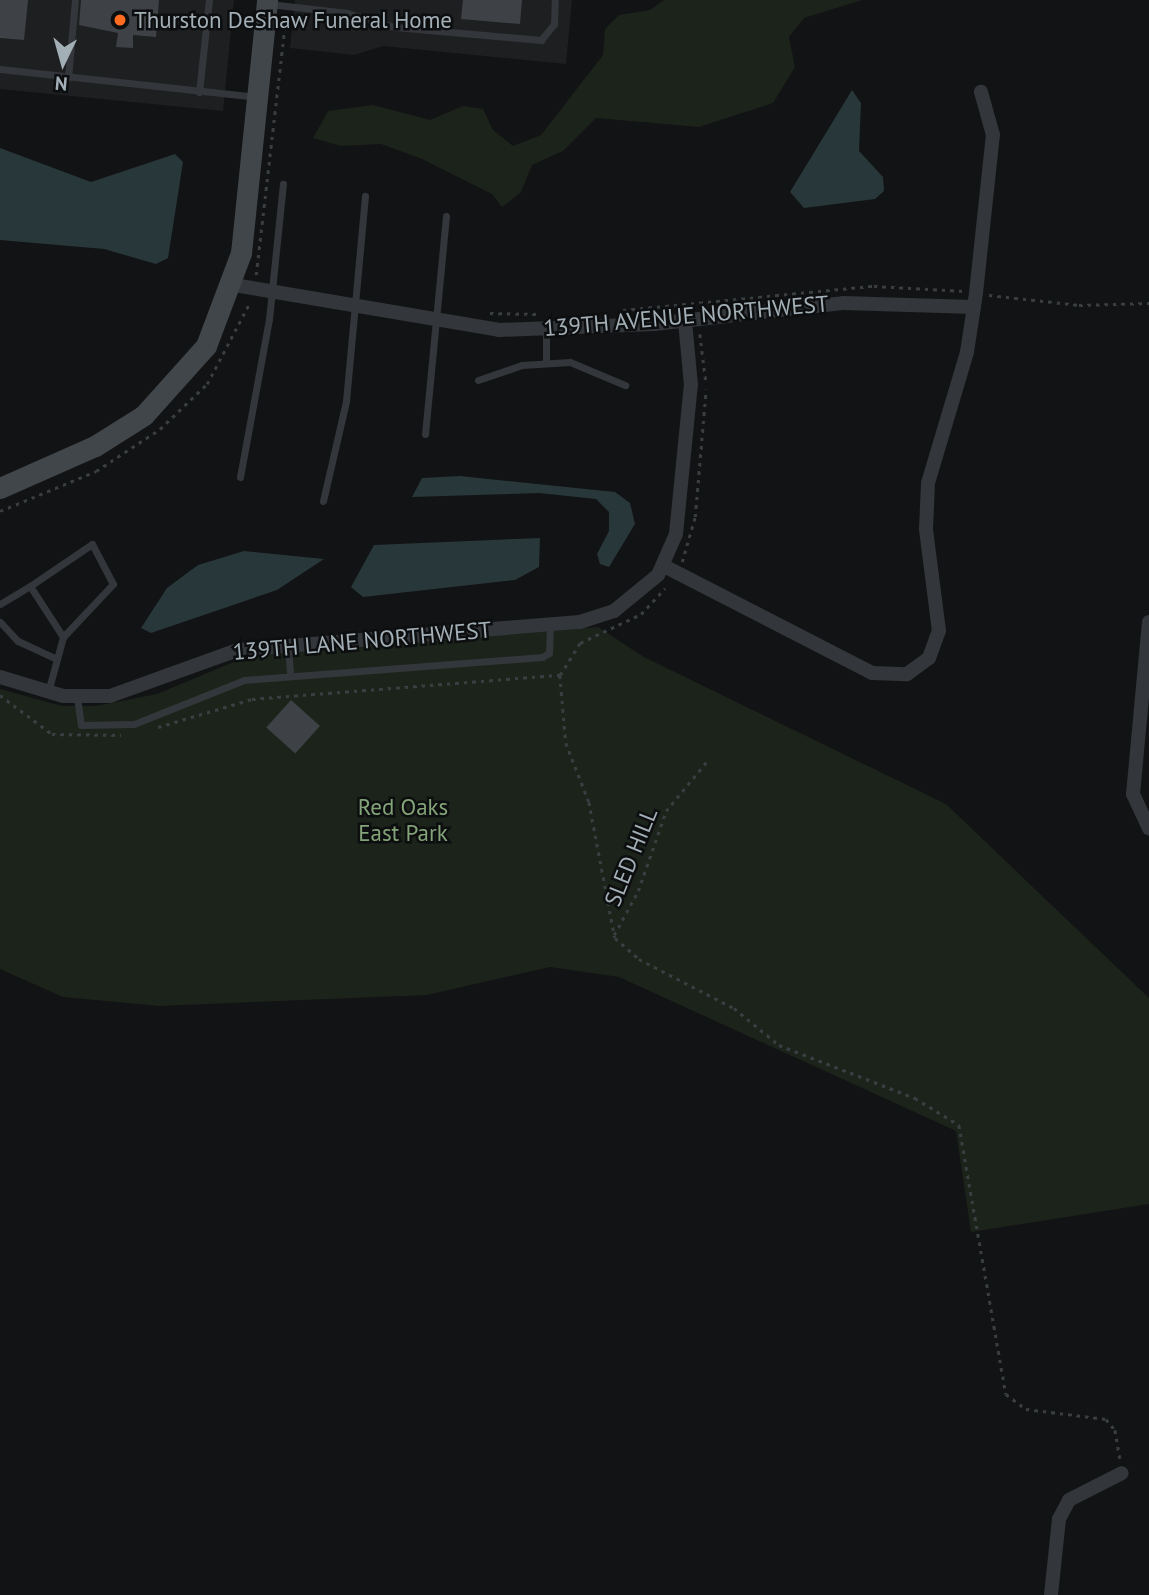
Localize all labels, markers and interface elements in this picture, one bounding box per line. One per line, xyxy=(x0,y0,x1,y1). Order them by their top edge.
place label: Thurston DeShaw Funeral Home xyxy=(134,6,453,34)
marker: Thurston DeShaw Funeral Home xyxy=(112,12,128,28)
north arrow xyxy=(28,28,98,98)
text: N xyxy=(54,71,68,96)
street label: 139TH AVENUE NORTHWEST xyxy=(542,290,830,342)
street label: 139TH LANE NORTHWEST xyxy=(232,616,492,666)
park label: Red Oaks East Park xyxy=(358,793,448,847)
street label: SLED HILL xyxy=(599,804,663,910)

